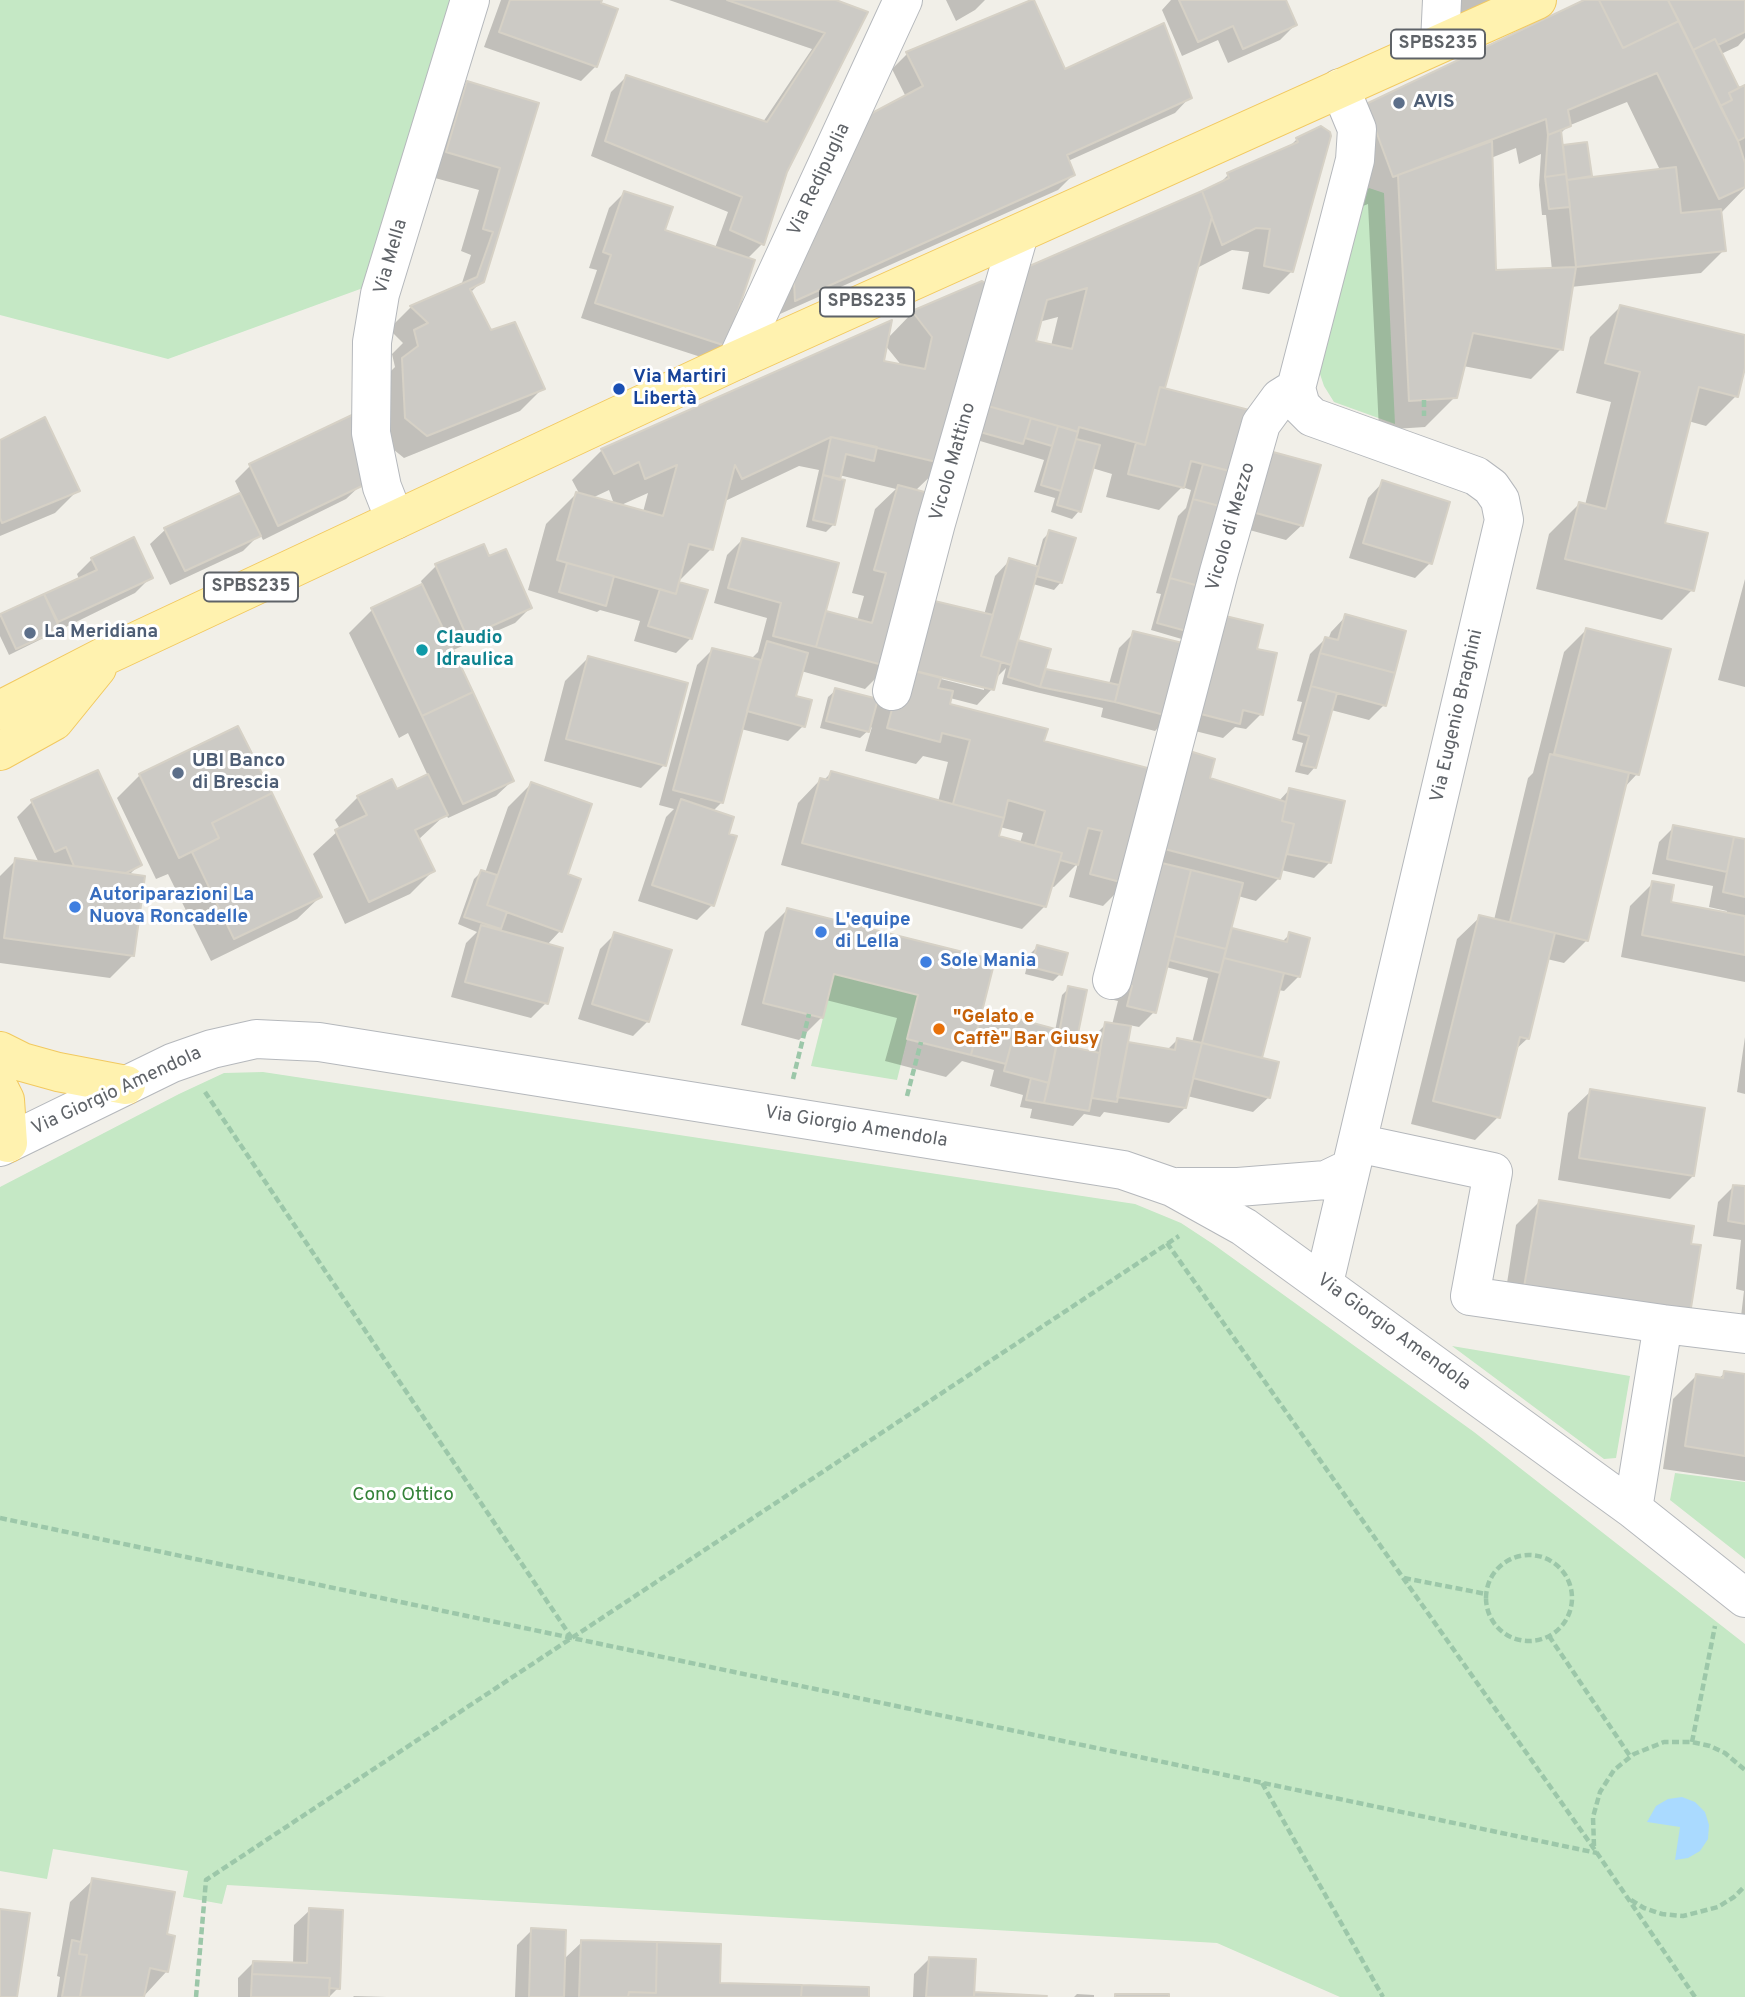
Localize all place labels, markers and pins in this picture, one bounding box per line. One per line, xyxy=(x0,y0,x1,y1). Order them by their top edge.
place label: AVIS xyxy=(1413,92,1455,114)
marker: AVIS xyxy=(1391,95,1407,111)
place label: Via Martiri Libertà xyxy=(633,367,726,411)
marker: Via Martiri Libertà xyxy=(611,381,627,397)
place label: La Meridiana xyxy=(44,622,158,644)
marker: La Meridiana xyxy=(22,625,38,641)
place label: Claudio Idraulica xyxy=(436,628,514,672)
marker: Claudio Idraulica xyxy=(414,642,430,658)
place label: UBI Banco di Brescia xyxy=(192,751,285,795)
marker: UBI Banco di Brescia xyxy=(170,765,186,781)
place label: Autoriparazioni La Nuova Roncadelle xyxy=(89,885,254,929)
marker: Autoriparazioni La Nuova Roncadelle xyxy=(67,899,83,915)
place label: L'equipe di Lella xyxy=(835,910,911,954)
marker: L'equipe di Lella xyxy=(813,924,829,940)
place label: Sole Mania xyxy=(940,951,1036,973)
marker: Sole Mania xyxy=(918,954,934,970)
place label: "Gelato e Caffè" Bar Giusy xyxy=(953,1007,1099,1051)
marker: "Gelato e Caffè" Bar Giusy xyxy=(931,1021,947,1037)

